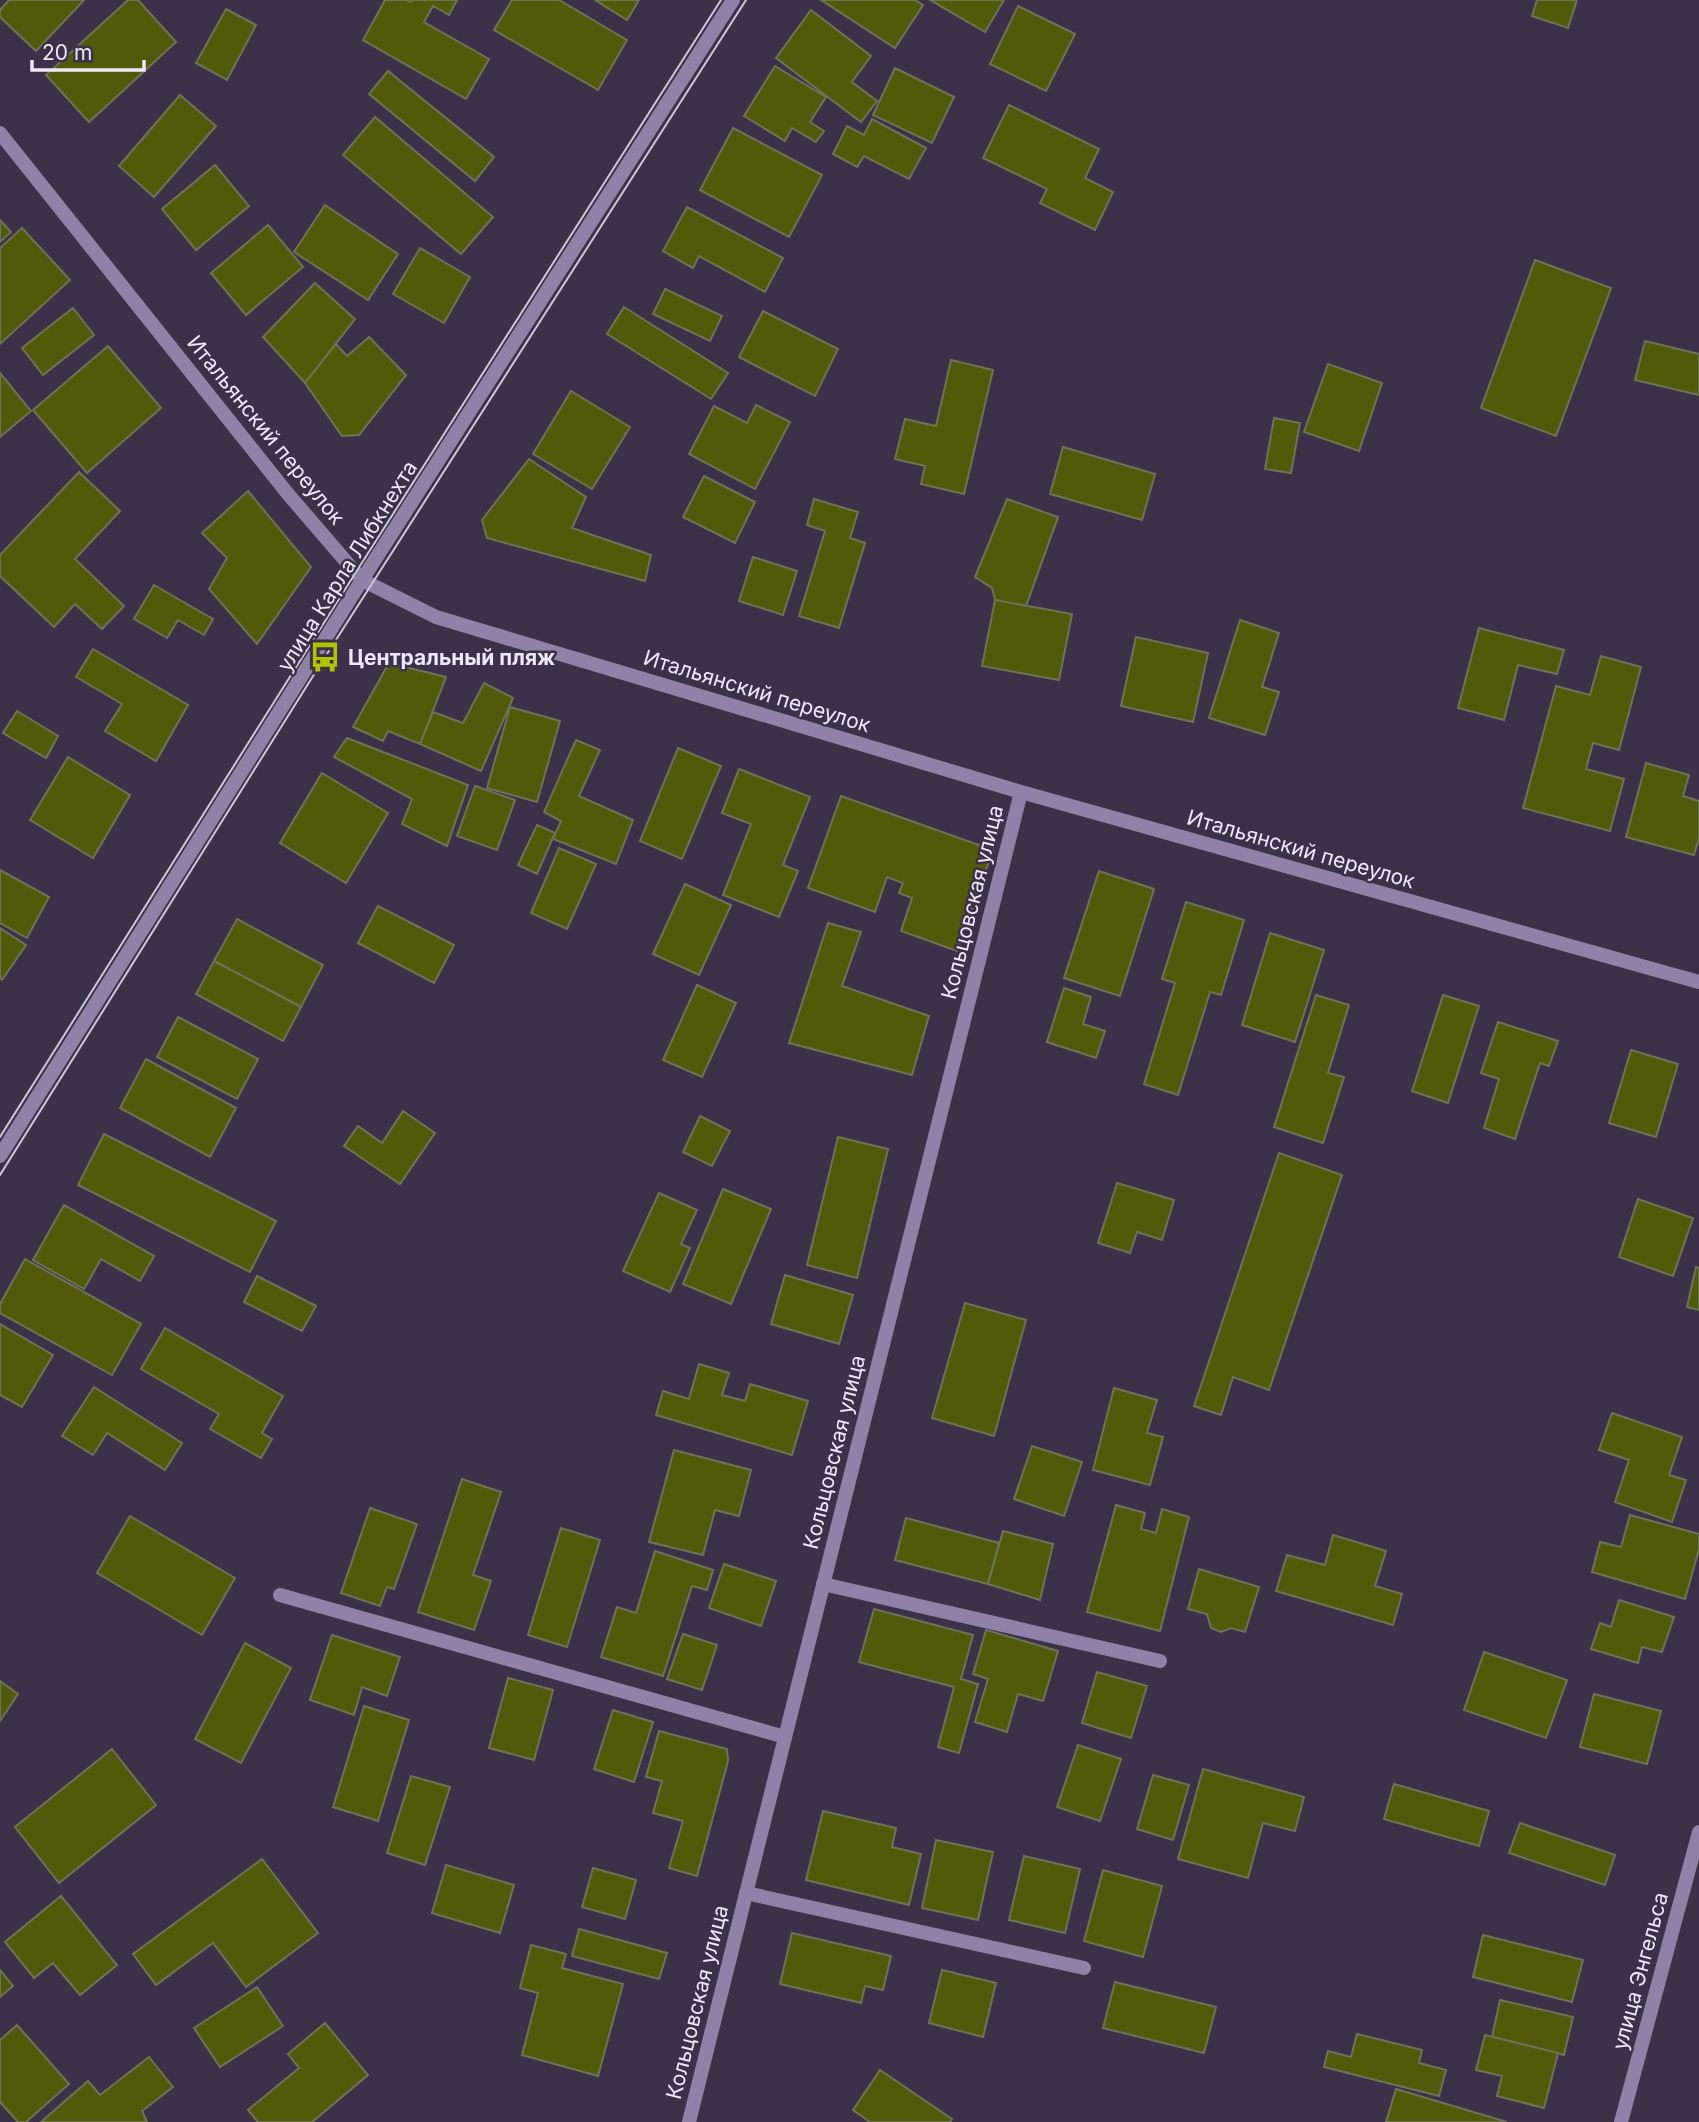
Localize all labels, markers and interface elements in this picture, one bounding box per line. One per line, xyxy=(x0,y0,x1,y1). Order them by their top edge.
scale bar xyxy=(32,28,144,72)
text: 20 m xyxy=(42,40,92,65)
street label: Итальянский переулок xyxy=(182,330,350,530)
street label: улица Карла Либкнехта xyxy=(272,456,422,676)
bus stop icon: Центральный пляж xyxy=(308,640,342,674)
place label: Центральный пляж xyxy=(348,645,555,670)
street label: Итальянский переулок xyxy=(641,645,874,738)
street label: Кольцовская улица xyxy=(936,802,1008,1002)
street label: Итальянский переулок xyxy=(1184,804,1418,894)
street label: Кольцовская улица xyxy=(798,1352,870,1552)
street label: улица Энгельса xyxy=(1607,1889,1673,2053)
street label: Кольцовская улица xyxy=(661,1902,733,2102)

